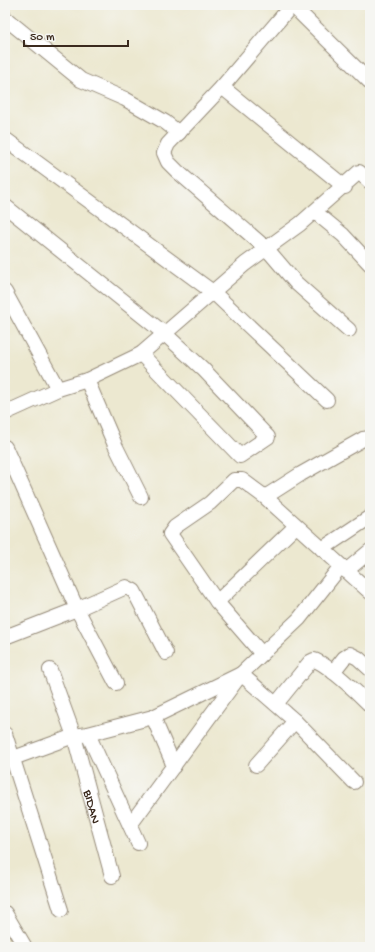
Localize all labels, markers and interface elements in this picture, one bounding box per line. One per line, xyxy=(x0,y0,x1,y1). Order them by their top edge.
scale bar xyxy=(24,22,128,48)
text: 50 m xyxy=(30,31,55,45)
street label: BIDAN xyxy=(79,787,102,825)

